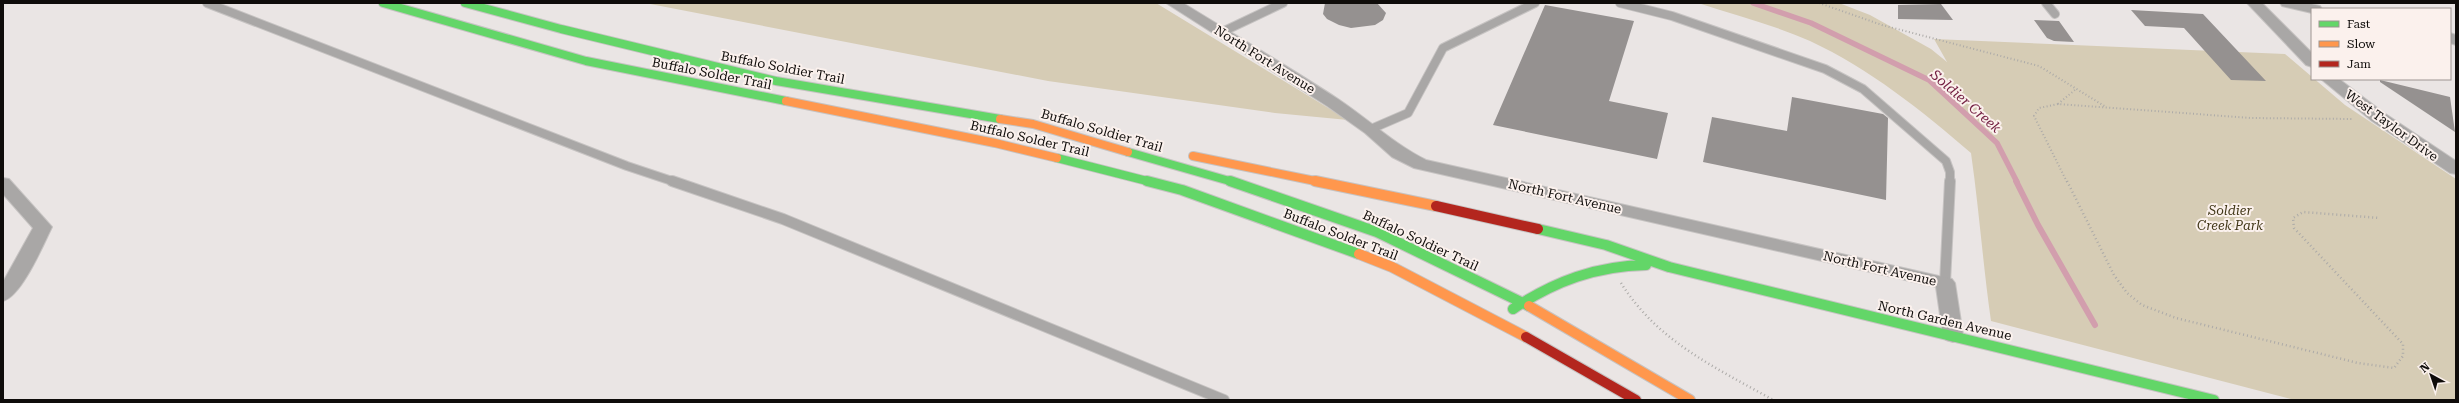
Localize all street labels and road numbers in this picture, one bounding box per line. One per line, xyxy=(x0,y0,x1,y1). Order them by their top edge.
street label: North Fort Avenue xyxy=(1212,22,1318,96)
street label: Buffalo Soldier Trail xyxy=(720,48,846,87)
street label: Buffalo Solder Trail xyxy=(651,55,773,92)
street label: West Taylor Drive xyxy=(2342,87,2441,164)
street label: Buffalo Soldier Trail xyxy=(1039,106,1164,155)
street label: Buffalo Solder Trail xyxy=(969,117,1091,159)
street label: North Fort Avenue xyxy=(1507,176,1623,217)
street label: Buffalo Solder Trail xyxy=(1281,206,1400,263)
street label: Buffalo Soldier Trail xyxy=(1361,207,1481,274)
street label: North Fort Avenue xyxy=(1822,248,1938,289)
street label: North Garden Avenue xyxy=(1877,298,2013,343)

